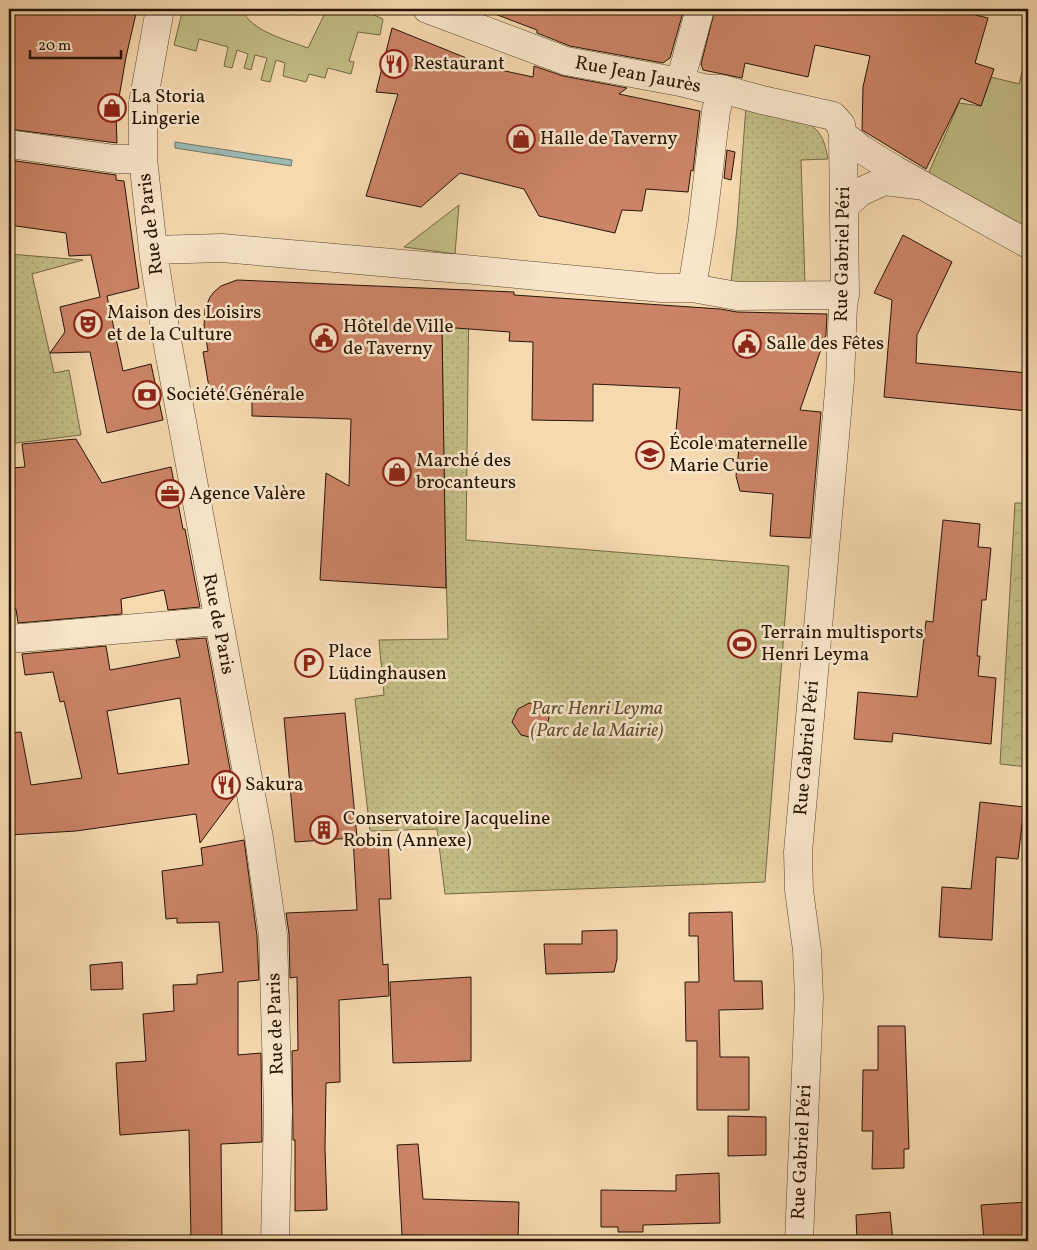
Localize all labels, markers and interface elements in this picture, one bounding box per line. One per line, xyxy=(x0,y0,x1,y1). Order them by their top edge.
scale bar xyxy=(30,28,121,60)
text: 20 m xyxy=(38,36,71,57)
restaurant icon: Restaurant xyxy=(379,49,409,79)
street label: Rue Jean Jaurès xyxy=(573,50,703,100)
place label: Restaurant xyxy=(413,51,505,77)
place label: La Storia Lingerie xyxy=(131,84,205,132)
shop icon: La Storia Lingerie xyxy=(97,93,127,123)
shop icon: Halle de Taverny xyxy=(506,124,536,154)
place label: Halle de Taverny xyxy=(540,126,677,152)
street label: Rue de Paris xyxy=(132,172,170,276)
street label: Rue Gabriel Péri xyxy=(829,186,857,322)
place label: Maison des Loisirs et de la Culture xyxy=(107,300,261,348)
theatre icon: Maison des Loisirs et de la Culture xyxy=(73,309,103,339)
place label: Hôtel de Ville de Taverny xyxy=(343,314,454,362)
public building icon: Hôtel de Ville de Taverny xyxy=(309,323,339,353)
public building icon: Salle des Fêtes xyxy=(732,329,762,359)
place label: Salle des Fêtes xyxy=(766,331,884,357)
bank icon: Société Générale xyxy=(132,380,162,410)
place label: Société Générale xyxy=(166,382,304,408)
place label: École maternelle Marie Curie xyxy=(669,431,807,479)
school or university icon: École maternelle Marie Curie xyxy=(635,440,665,470)
place label: Marché des brocanteurs xyxy=(416,448,516,496)
shop icon: Marché des brocanteurs xyxy=(382,457,412,487)
office icon: Agence Valère xyxy=(155,479,185,509)
place label: Agence Valère xyxy=(189,481,306,507)
street label: Rue de Paris xyxy=(195,571,241,677)
place label: Terrain multisports Henri Leyma xyxy=(761,620,924,668)
sports icon: Terrain multisports Henri Leyma xyxy=(727,629,757,659)
place label: Place Lüdinghausen xyxy=(328,639,447,687)
parking icon: Place Lüdinghausen xyxy=(294,648,324,678)
street label: Rue Gabriel Péri xyxy=(788,679,826,817)
park label: Parc Henri Leyma (Parc de la Mairie) xyxy=(530,696,664,744)
restaurant icon: Sakura xyxy=(211,770,241,800)
place label: Sakura xyxy=(245,772,303,798)
place label: Conservatoire Jacqueline Robin (Annexe) xyxy=(343,806,550,854)
building icon: Conservatoire Jacqueline Robin (Annexe) xyxy=(309,815,339,845)
street label: Rue de Paris xyxy=(261,972,291,1076)
street label: Rue Gabriel Péri xyxy=(785,1083,819,1220)

